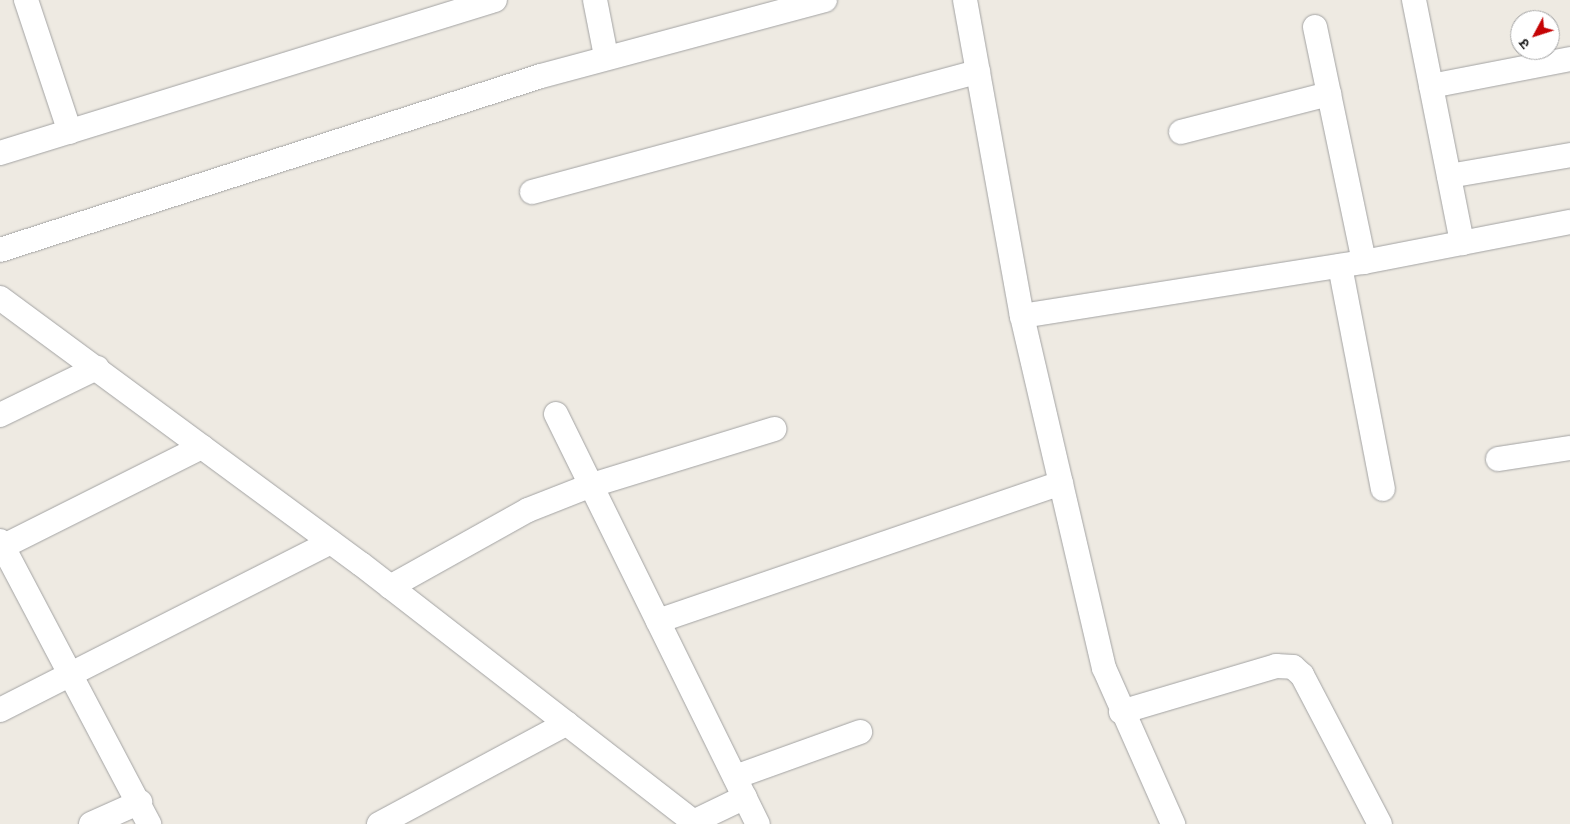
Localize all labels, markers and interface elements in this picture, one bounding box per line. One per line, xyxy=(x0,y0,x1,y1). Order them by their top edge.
north arrow xyxy=(1510,10,1560,60)
text: उ xyxy=(1515,35,1534,53)

